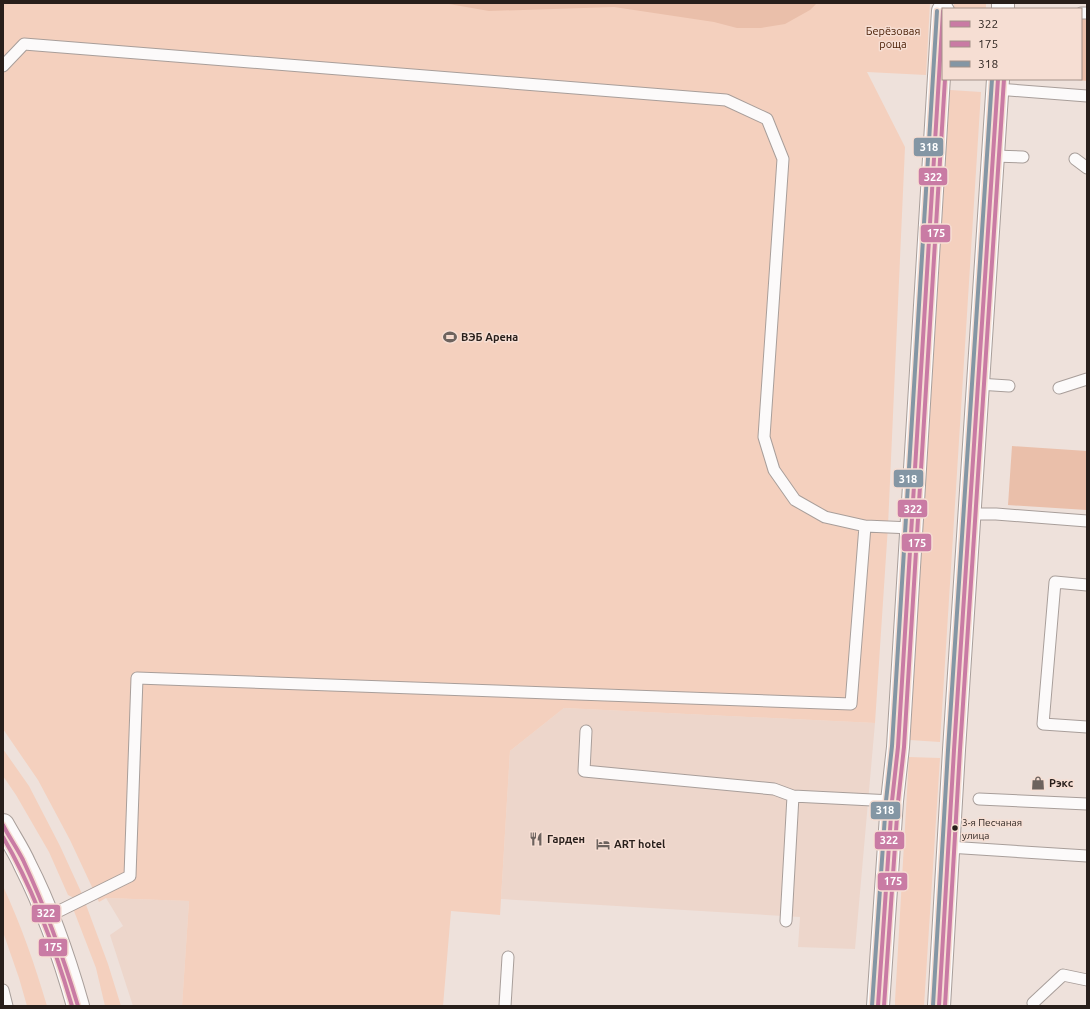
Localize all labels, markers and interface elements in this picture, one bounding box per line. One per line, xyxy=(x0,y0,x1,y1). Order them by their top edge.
legend xyxy=(942,8,1082,80)
text: 322 xyxy=(978,17,998,30)
park label: Берёзовая роща xyxy=(866,25,920,50)
text: 175 xyxy=(978,37,998,50)
text: 318 xyxy=(978,57,999,70)
line badge: 318 xyxy=(913,137,944,157)
text: 318 xyxy=(920,141,938,153)
line badge: 322 xyxy=(918,167,948,186)
text: 322 xyxy=(924,171,942,183)
line badge: 175 xyxy=(920,224,951,243)
text: 175 xyxy=(927,227,945,239)
sports icon: ВЭБ Арена xyxy=(442,329,458,345)
place label: ВЭБ Арена xyxy=(461,331,518,343)
line badge: 318 xyxy=(893,469,924,488)
text: 318 xyxy=(899,473,917,485)
line badge: 322 xyxy=(897,499,928,518)
text: 322 xyxy=(904,503,922,515)
line badge: 175 xyxy=(901,533,932,552)
text: 175 xyxy=(908,537,926,549)
shop icon: Рэкс xyxy=(1030,775,1046,791)
place label: Рэкс xyxy=(1049,777,1074,789)
line badge: 318 xyxy=(870,801,901,820)
text: 318 xyxy=(876,804,894,816)
place label: 3-я Песчаная улица xyxy=(962,817,1022,841)
marker: 3-я Песчаная улица xyxy=(950,823,960,833)
restaurant icon: Гарден xyxy=(528,831,544,847)
line badge: 322 xyxy=(874,831,905,850)
place label: Гарден xyxy=(547,833,585,845)
text: 322 xyxy=(880,834,898,846)
hotel icon: ART hotel xyxy=(595,836,611,852)
place label: ART hotel xyxy=(614,838,666,850)
line badge: 175 xyxy=(877,872,908,891)
text: 175 xyxy=(884,875,902,887)
line badge: 322 xyxy=(31,904,61,923)
text: 322 xyxy=(37,907,55,919)
line badge: 175 xyxy=(38,938,68,957)
text: 175 xyxy=(44,941,62,953)

